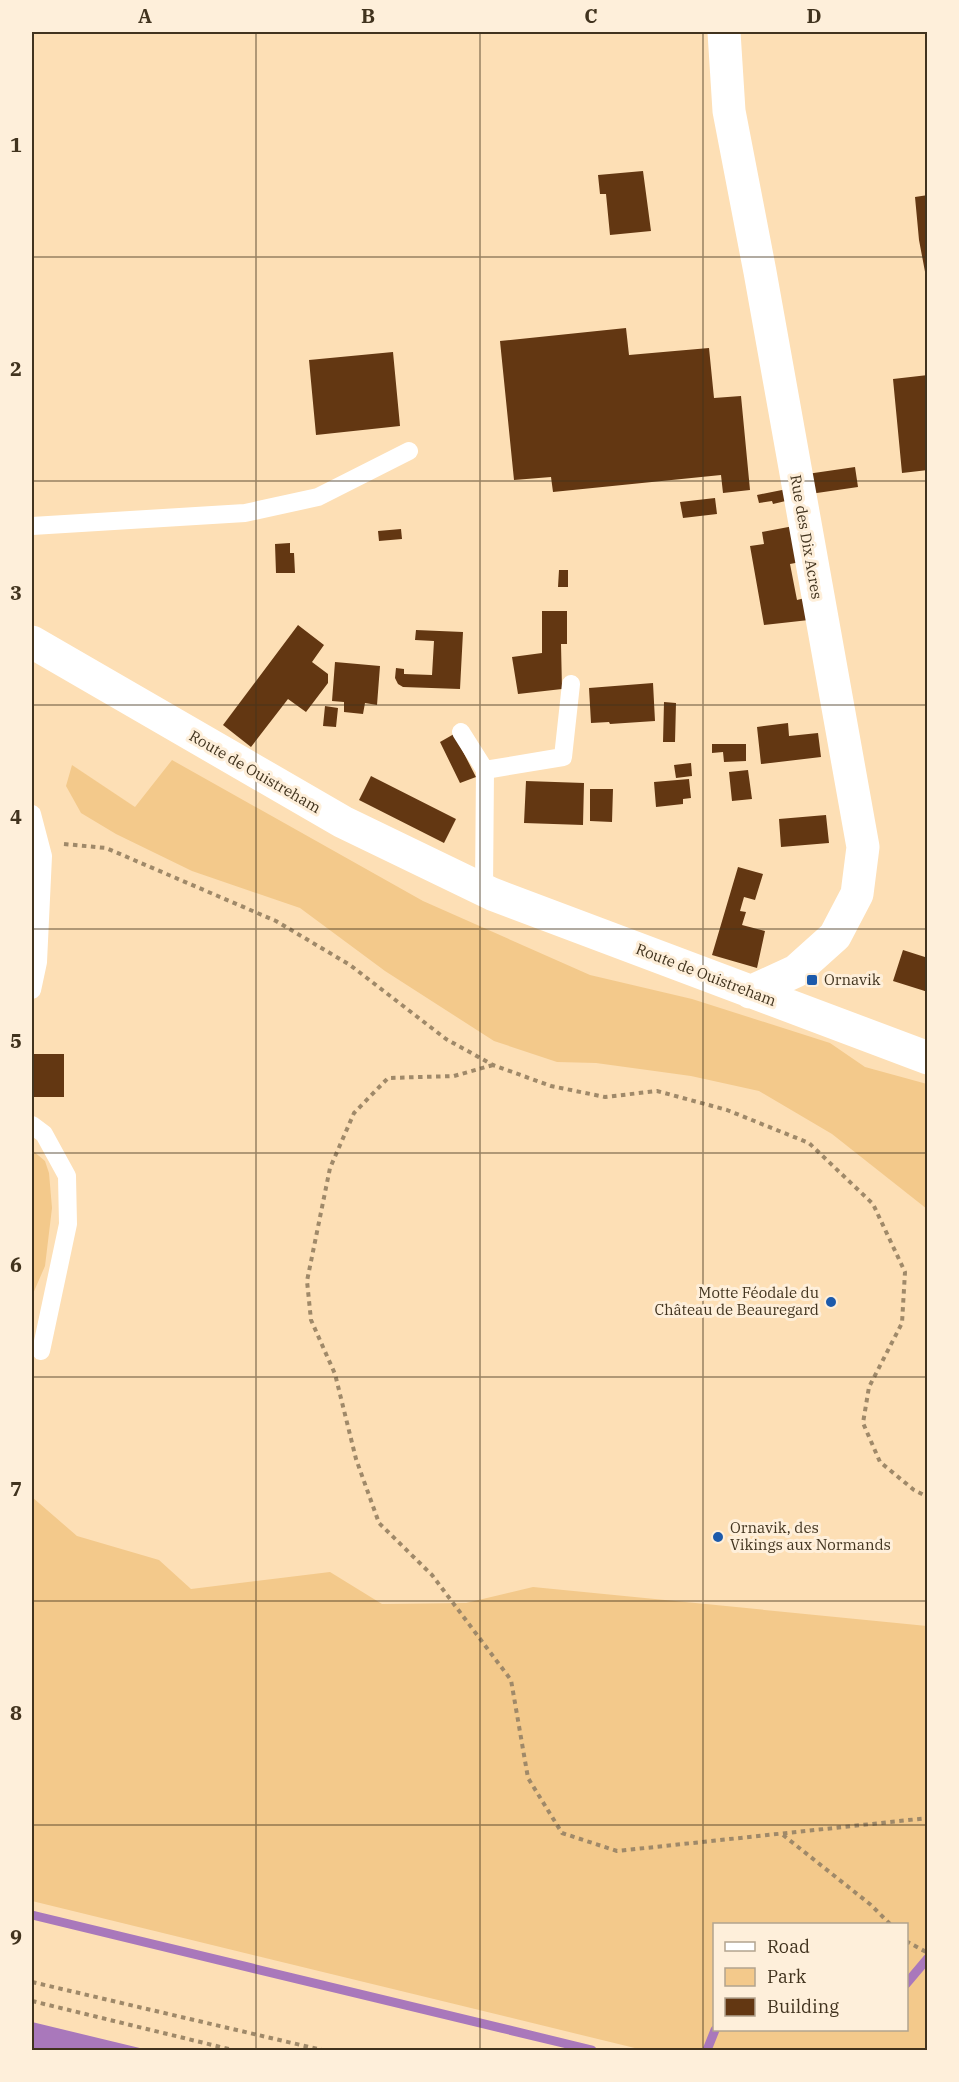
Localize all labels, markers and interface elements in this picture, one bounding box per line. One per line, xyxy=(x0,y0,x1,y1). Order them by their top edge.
text: A xyxy=(138,2,152,29)
text: B xyxy=(361,2,375,29)
text: C xyxy=(584,2,598,29)
text: D xyxy=(806,2,822,29)
text: 1 xyxy=(10,131,22,158)
text: 2 xyxy=(10,355,22,382)
street label: Rue des Dix Acres xyxy=(786,473,827,601)
text: 3 xyxy=(10,579,22,606)
street label: Route de Ouistreham xyxy=(186,726,324,817)
text: 4 xyxy=(10,803,22,830)
street label: Route de Ouistreham xyxy=(633,939,779,1010)
place label: Ornavik xyxy=(824,970,881,989)
marker: Ornavik xyxy=(805,973,819,987)
text: 5 xyxy=(10,1027,22,1054)
text: 6 xyxy=(10,1251,22,1278)
place label: Motte Féodale du Château de Beauregard xyxy=(654,1283,819,1319)
marker: Motte Féodale du Château de Beauregard xyxy=(824,1295,838,1309)
text: 7 xyxy=(10,1475,22,1502)
place label: Ornavik, des Vikings aux Normands xyxy=(730,1518,891,1554)
marker: Ornavik, des Vikings aux Normands xyxy=(711,1530,725,1544)
text: 8 xyxy=(10,1699,22,1726)
text: 9 xyxy=(10,1923,22,1950)
legend xyxy=(713,1923,908,2031)
text: Road xyxy=(767,1935,810,1958)
text: Park xyxy=(767,1965,807,1988)
text: Building xyxy=(767,1995,839,2018)

